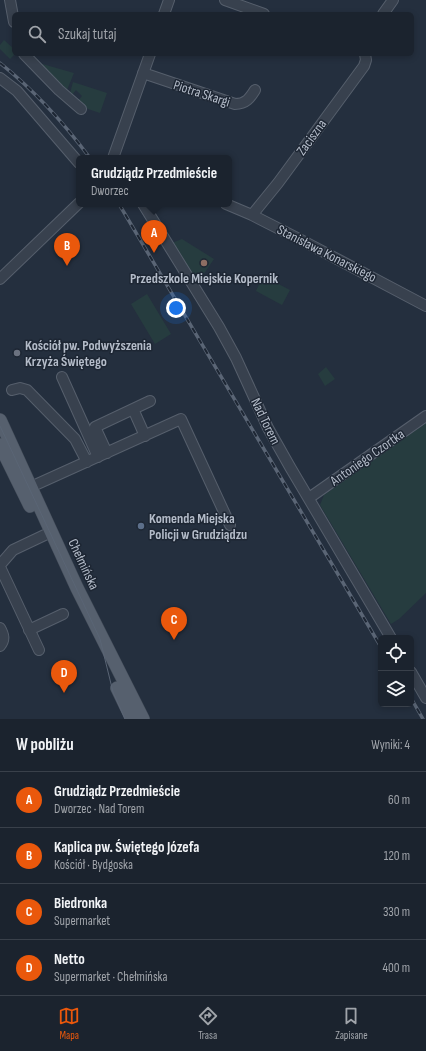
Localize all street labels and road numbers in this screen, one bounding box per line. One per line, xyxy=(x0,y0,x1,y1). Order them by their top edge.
street label: Piotra Skargi xyxy=(171,76,232,111)
street label: Zaciszna xyxy=(293,116,330,159)
street label: Stanisława Konarskiego xyxy=(274,221,380,286)
street label: Nad Torem xyxy=(247,395,284,447)
street label: Antoniego Czortka xyxy=(326,426,408,490)
street label: Chełmińska xyxy=(64,536,103,592)

